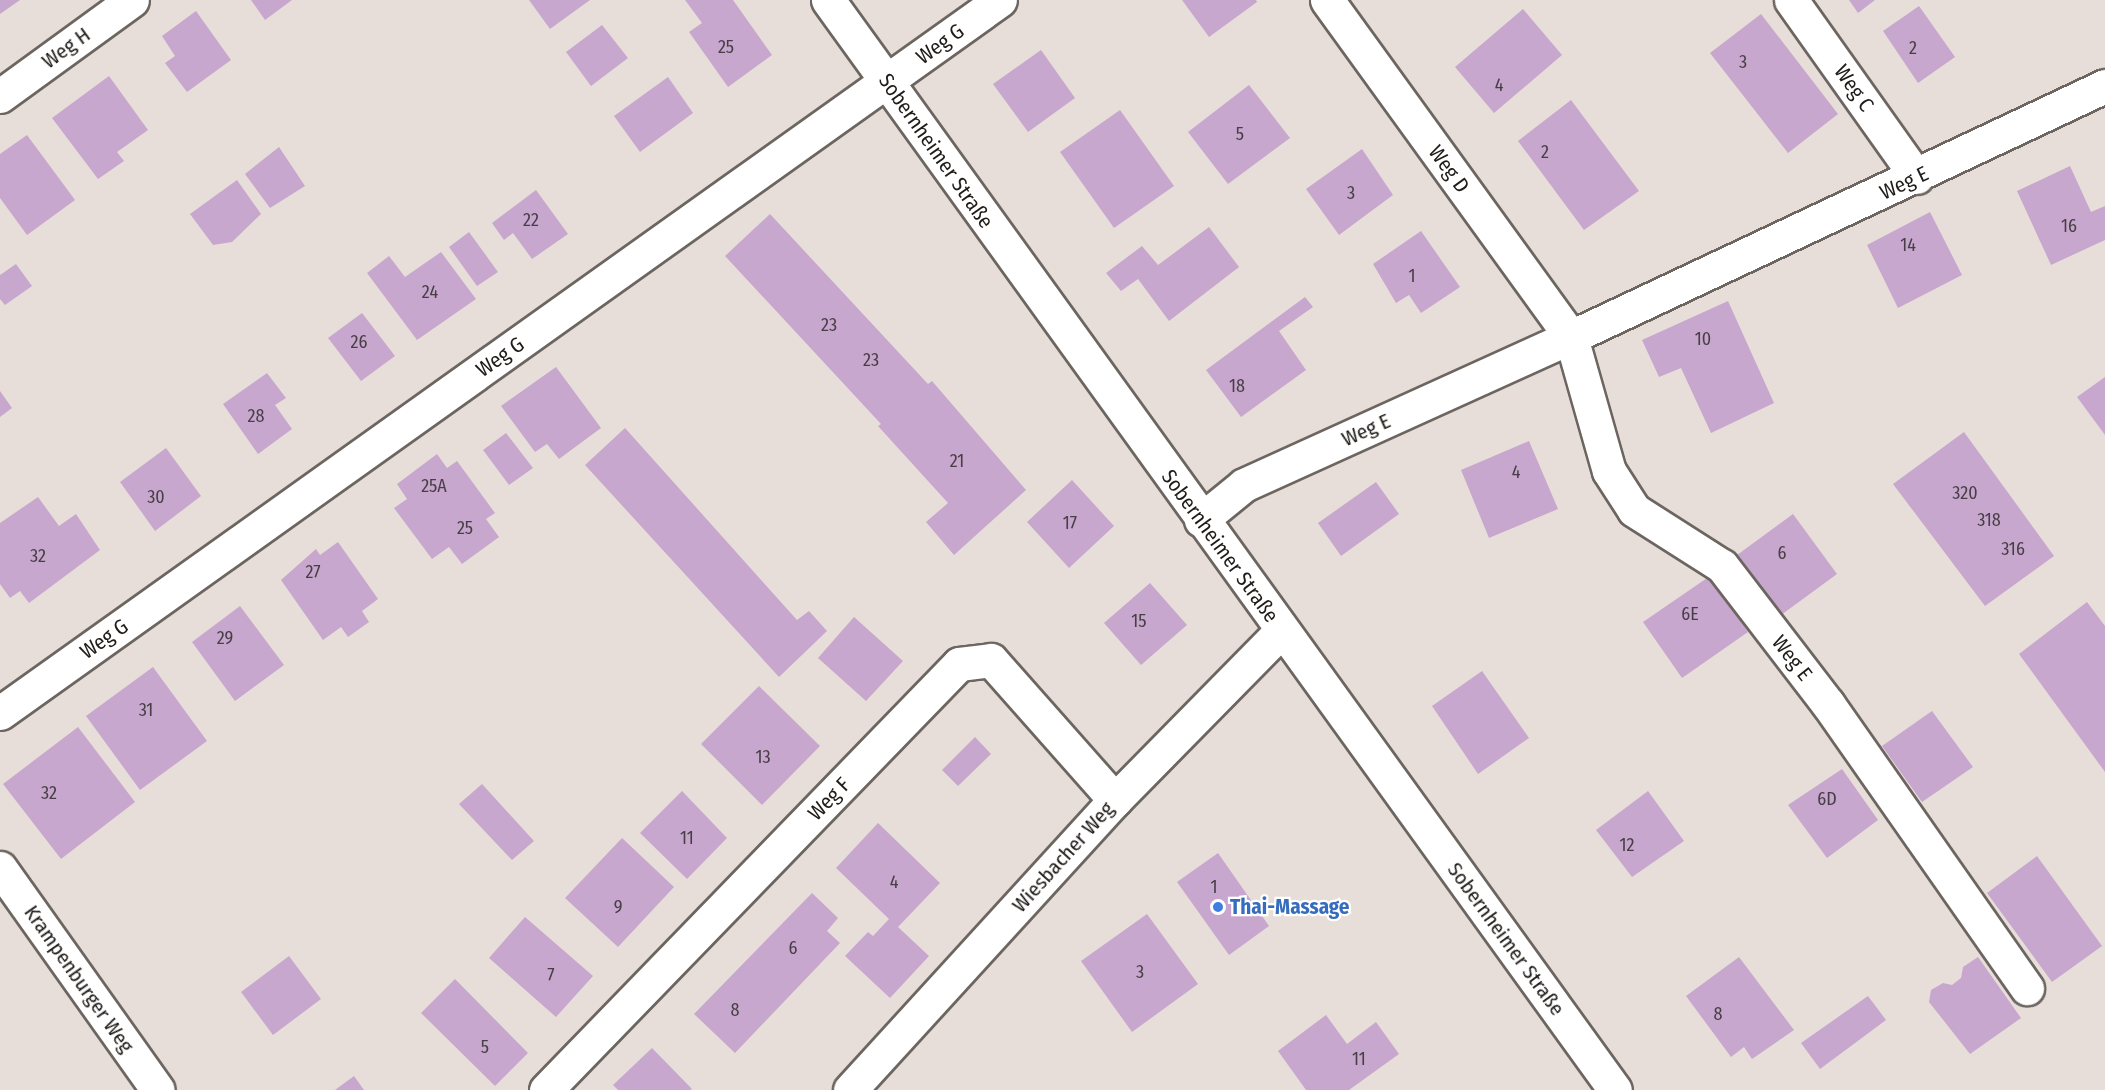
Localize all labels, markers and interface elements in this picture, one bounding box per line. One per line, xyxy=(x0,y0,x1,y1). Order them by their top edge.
street label: Weg G xyxy=(911,18,969,70)
street label: Weg H xyxy=(37,22,95,74)
house number: 25 xyxy=(718,36,734,58)
house number: 2 xyxy=(1909,37,1917,59)
house number: 3 xyxy=(1739,51,1747,73)
street label: Weg C xyxy=(1829,60,1879,116)
street label: Sobernheimer Straße xyxy=(873,69,999,233)
house number: 4 xyxy=(1495,74,1503,96)
house number: 5 xyxy=(1236,123,1244,145)
street label: Weg D xyxy=(1423,140,1475,198)
house number: 2 xyxy=(1541,141,1549,163)
street label: Weg E xyxy=(1876,161,1932,205)
house number: 3 xyxy=(1347,182,1355,204)
house number: 22 xyxy=(523,209,539,231)
house number: 16 xyxy=(2061,215,2077,237)
house number: 14 xyxy=(1900,234,1916,256)
house number: 1 xyxy=(1408,265,1416,287)
house number: 24 xyxy=(422,281,438,303)
house number: 23 xyxy=(821,314,837,336)
house number: 10 xyxy=(1695,328,1711,350)
house number: 26 xyxy=(351,331,367,353)
street label: Weg G xyxy=(471,332,529,382)
house number: 23 xyxy=(863,349,879,371)
house number: 18 xyxy=(1229,375,1245,397)
house number: 28 xyxy=(248,405,264,427)
street label: Weg E xyxy=(1338,408,1394,452)
house number: 21 xyxy=(950,450,964,472)
house number: 4 xyxy=(1512,461,1520,483)
street label: Sobernheimer Straße xyxy=(1156,465,1284,627)
house number: 25A xyxy=(421,475,447,497)
house number: 320 xyxy=(1952,482,1978,504)
house number: 30 xyxy=(147,486,165,508)
house number: 318 xyxy=(1977,509,2001,531)
house number: 17 xyxy=(1063,512,1077,534)
house number: 25 xyxy=(457,517,473,539)
house number: 316 xyxy=(2001,538,2025,560)
house number: 6 xyxy=(1778,542,1786,564)
house number: 32 xyxy=(30,545,46,567)
house number: 27 xyxy=(305,561,321,583)
house number: 6E xyxy=(1681,603,1699,625)
house number: 15 xyxy=(1131,610,1147,632)
street label: Weg G xyxy=(75,614,133,664)
house number: 29 xyxy=(217,627,233,649)
street label: Weg E xyxy=(1767,630,1817,686)
house number: 31 xyxy=(139,699,153,721)
house number: 13 xyxy=(755,746,771,768)
street label: Weg F xyxy=(803,772,855,826)
house number: 32 xyxy=(41,782,57,804)
house number: 6D xyxy=(1817,788,1837,810)
street label: Wiesbacher Weg xyxy=(1007,797,1119,917)
house number: 11 xyxy=(680,827,694,849)
house number: 12 xyxy=(1620,834,1634,856)
street label: Sobernheimer Straße xyxy=(1442,858,1570,1020)
house number: 4 xyxy=(890,871,898,893)
house number: 1 xyxy=(1210,876,1218,898)
place label: Thai-Massage xyxy=(1230,894,1349,920)
house number: 9 xyxy=(614,896,622,918)
marker: Thai-Massage xyxy=(1211,900,1225,914)
street label: Krampenburger Weg xyxy=(19,901,139,1057)
house number: 6 xyxy=(789,937,797,959)
house number: 3 xyxy=(1136,961,1144,983)
house number: 7 xyxy=(547,964,555,986)
house number: 8 xyxy=(731,999,739,1021)
house number: 8 xyxy=(1714,1003,1722,1025)
house number: 5 xyxy=(481,1036,489,1058)
house number: 11 xyxy=(1352,1048,1366,1070)

